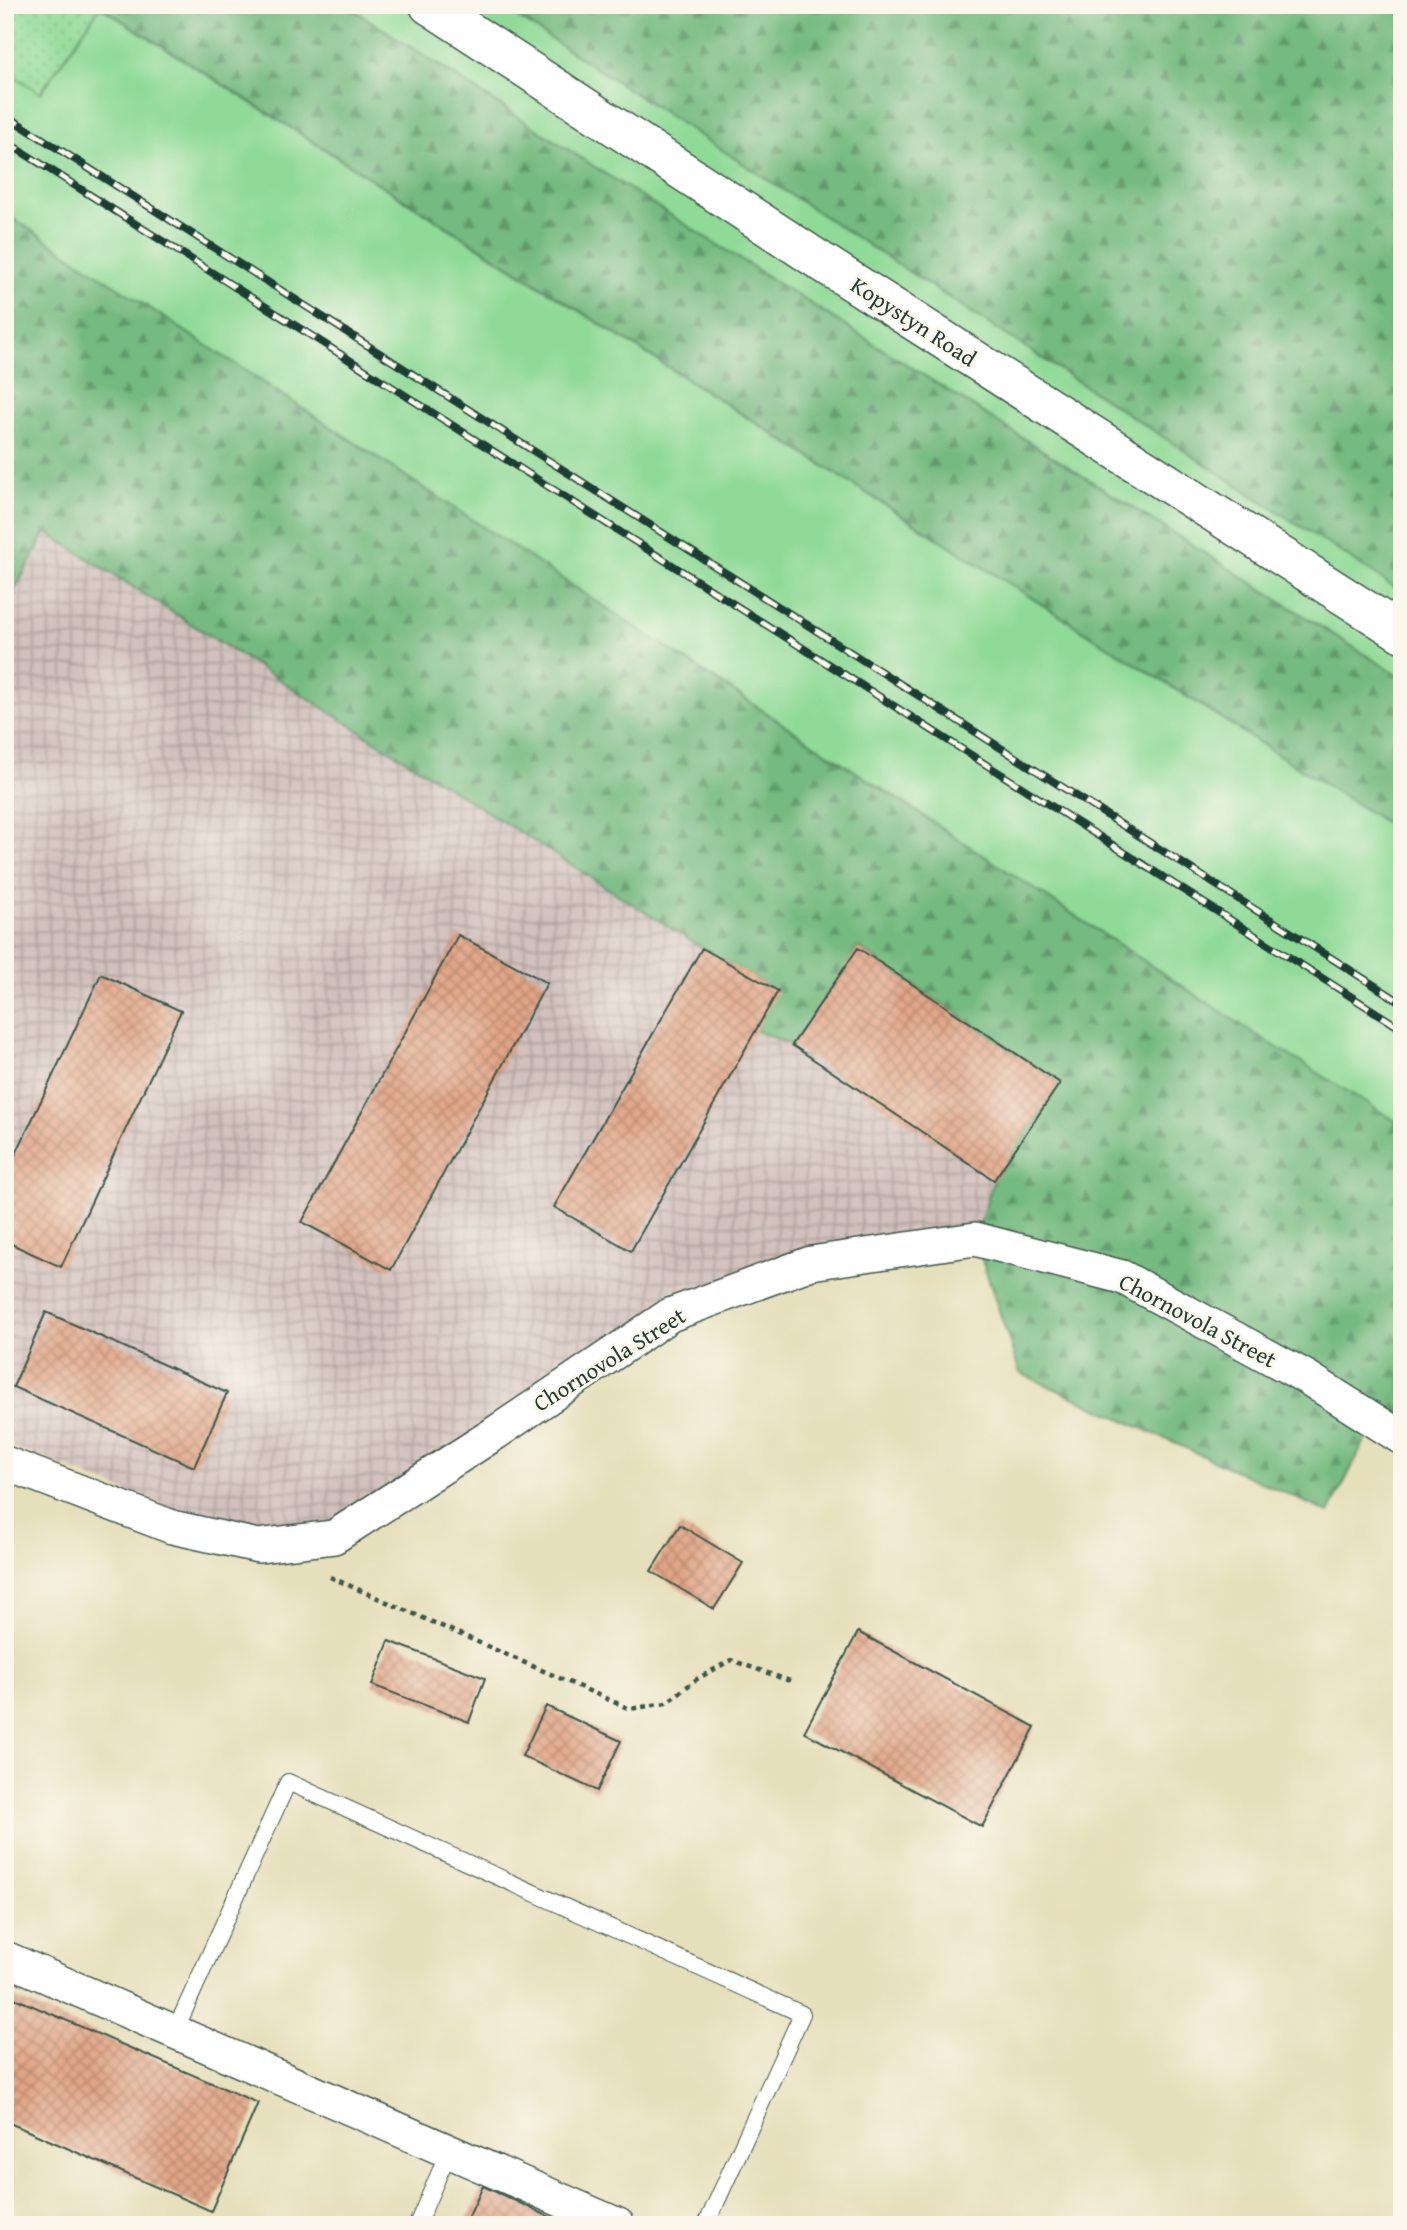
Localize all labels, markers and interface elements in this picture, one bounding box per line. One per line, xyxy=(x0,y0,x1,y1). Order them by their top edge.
street label: Kopystyn Road xyxy=(845,268,984,374)
street label: Chornovola Street xyxy=(1113,1265,1283,1375)
street label: Chornovola Street xyxy=(526,1299,692,1419)

